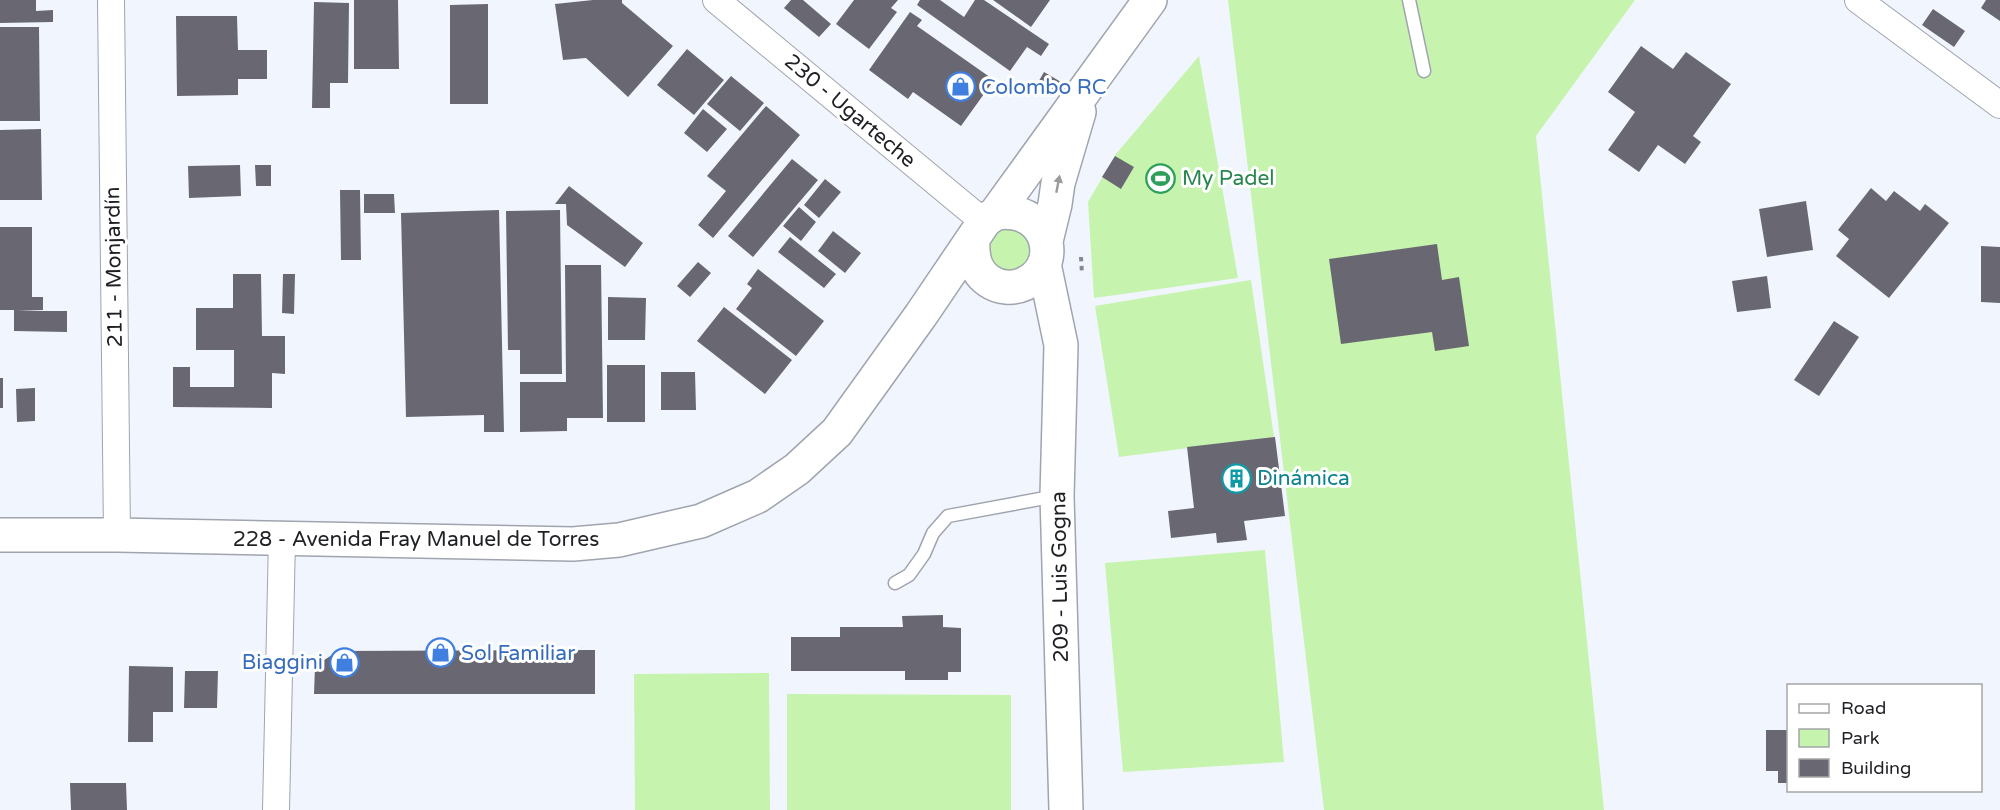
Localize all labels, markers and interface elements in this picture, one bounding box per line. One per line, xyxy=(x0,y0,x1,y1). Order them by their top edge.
street label: 230 - Ugarteche xyxy=(779,49,921,173)
shop icon: Colombo RC xyxy=(944,71,976,103)
place label: Colombo RC xyxy=(981,75,1106,100)
sports icon: My Padel xyxy=(1145,162,1177,194)
place label: My Padel xyxy=(1182,166,1275,191)
one-way arrow xyxy=(1054,174,1063,193)
street label: 211 - Monjardín xyxy=(100,186,128,348)
building icon: Dinámica xyxy=(1220,462,1252,494)
place label: Dinámica xyxy=(1257,466,1350,491)
street label: 209 - Luis Gogna xyxy=(1046,491,1074,663)
street label: 228 - Avenida Fray Manuel de Torres xyxy=(233,527,599,552)
shop icon: Sol Familiar xyxy=(424,637,456,669)
place label: Sol Familiar xyxy=(461,641,575,666)
shop icon: Biaggini xyxy=(328,646,360,678)
place label: Biaggini xyxy=(242,650,323,675)
legend xyxy=(1787,684,1982,792)
text: Road xyxy=(1841,697,1886,719)
text: Park xyxy=(1841,727,1880,749)
text: Building xyxy=(1841,757,1911,779)

